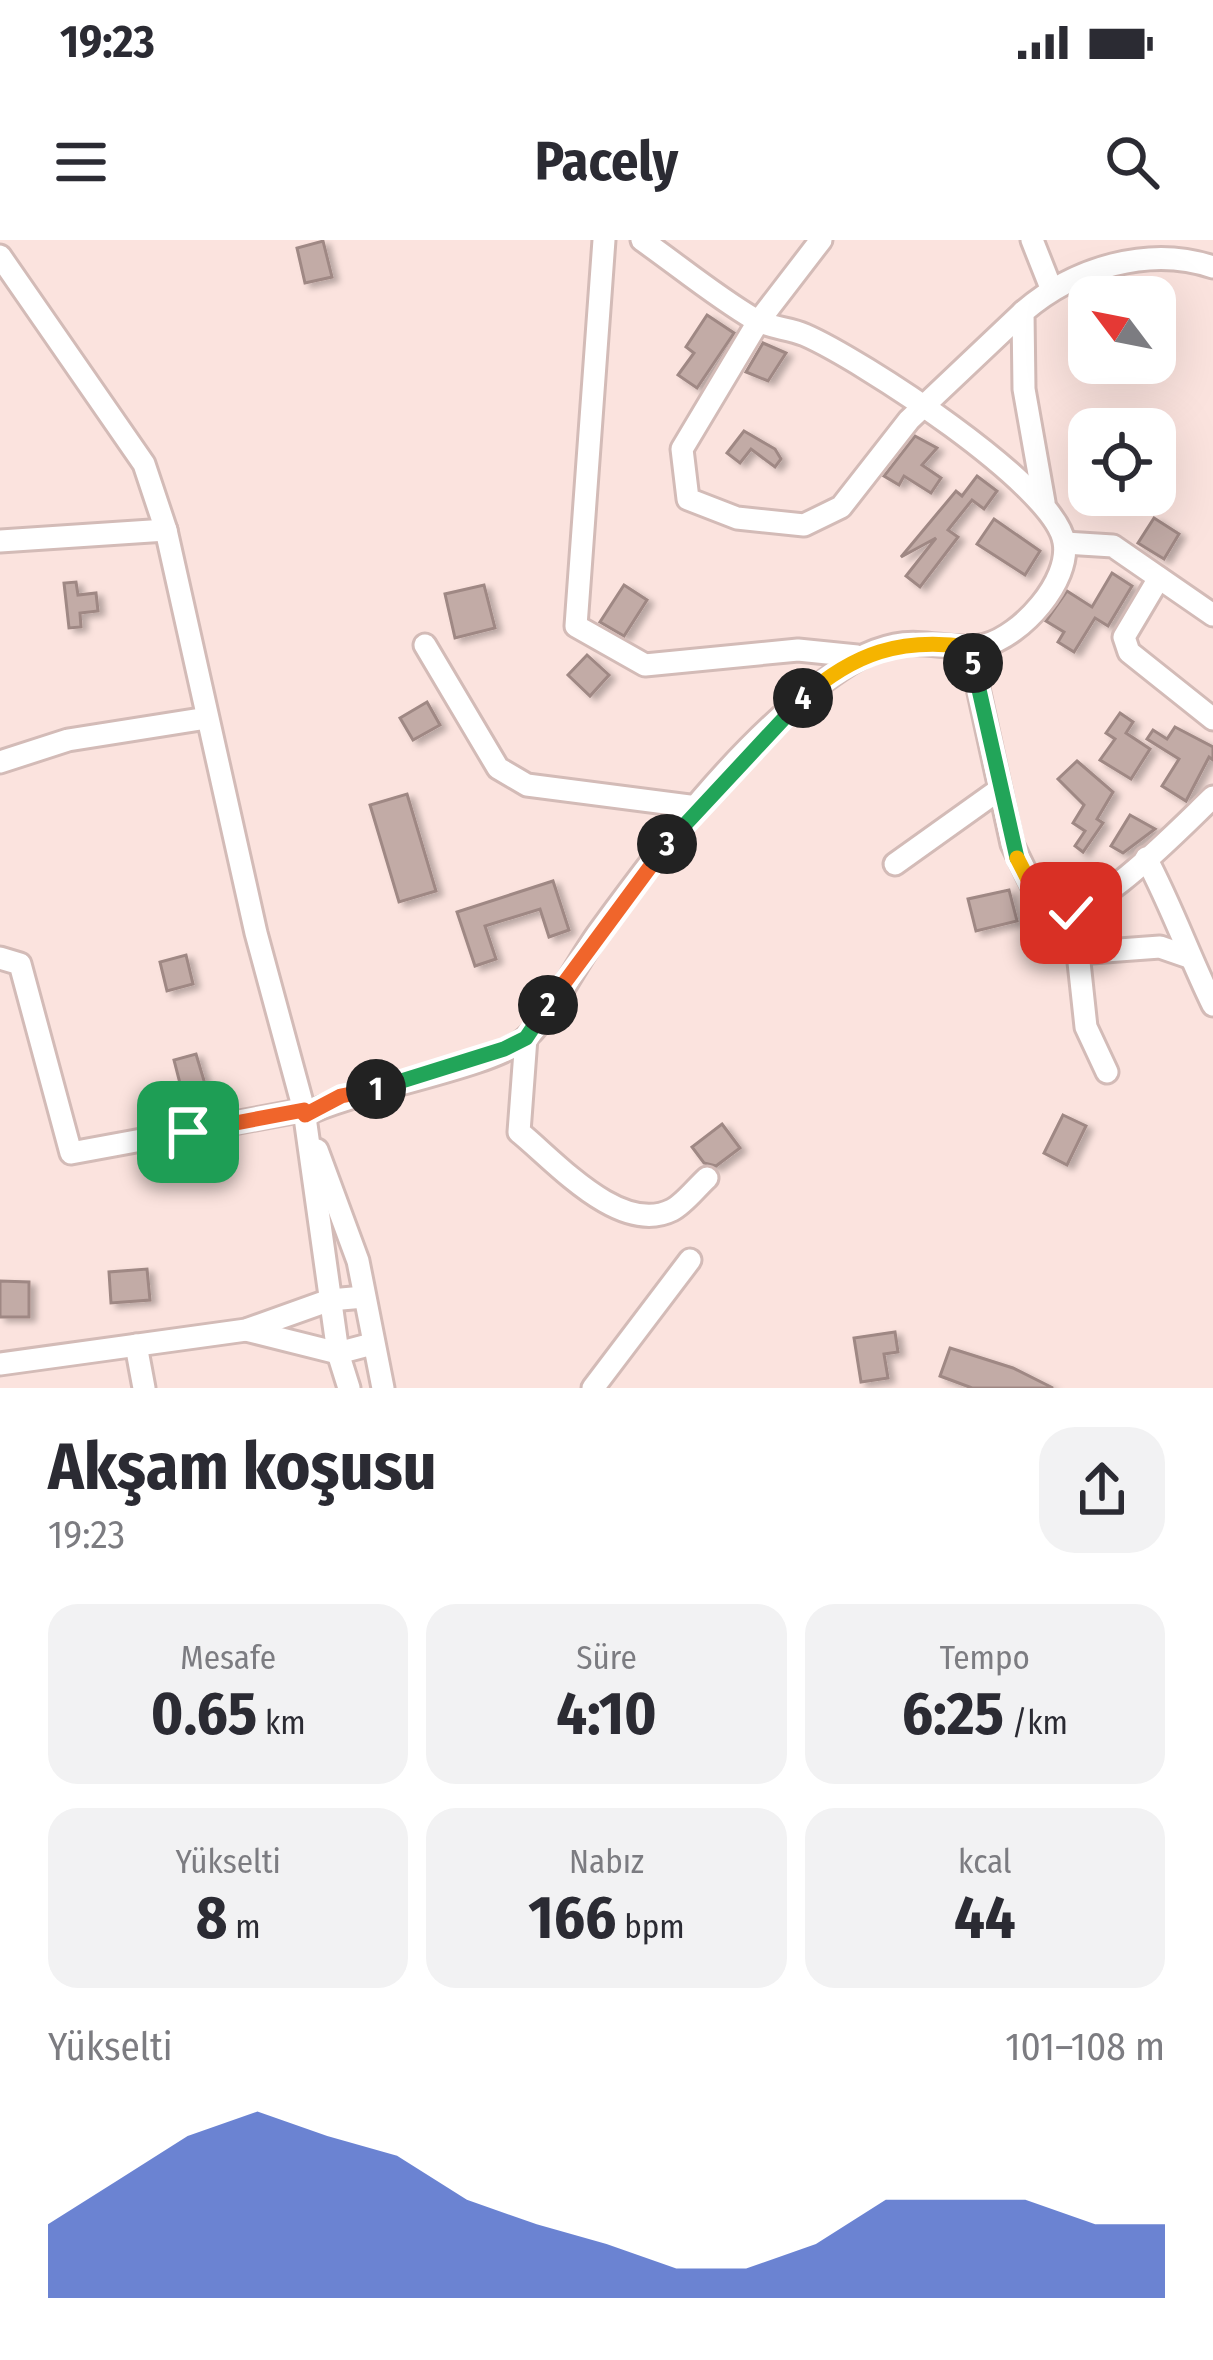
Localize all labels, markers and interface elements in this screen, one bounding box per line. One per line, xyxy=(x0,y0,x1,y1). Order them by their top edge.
text: 19:23 xyxy=(60,15,155,69)
icon: menu xyxy=(48,129,114,195)
icon: search xyxy=(1099,129,1165,195)
text: Pacely xyxy=(535,130,678,194)
north arrow xyxy=(1068,276,1176,384)
map controls xyxy=(1068,276,1176,516)
button: locate xyxy=(1068,408,1176,516)
pin: 5 xyxy=(943,633,1003,693)
text: 5 xyxy=(965,643,981,683)
pin: 4 xyxy=(773,668,833,728)
text: 4 xyxy=(795,678,811,718)
pin: 3 xyxy=(637,814,697,874)
text: 3 xyxy=(659,824,675,864)
pin xyxy=(1020,862,1122,964)
icon: check xyxy=(1038,880,1104,946)
pin: 2 xyxy=(518,975,578,1035)
text: 2 xyxy=(540,985,556,1025)
pin: 1 xyxy=(346,1059,406,1119)
text: 1 xyxy=(369,1069,383,1109)
pin xyxy=(137,1081,239,1183)
icon: arrive xyxy=(155,1099,221,1165)
text: Akşam koşusu xyxy=(48,1427,437,1506)
button: share xyxy=(1039,1427,1165,1553)
text: 19:23 xyxy=(48,1512,125,1558)
text: Mesafe xyxy=(180,1638,276,1678)
text: Süre xyxy=(576,1638,637,1678)
text: Tempo xyxy=(940,1638,1030,1678)
text: 0.65 xyxy=(151,1678,257,1750)
text: 4:10 xyxy=(556,1678,657,1750)
text: 6:25 xyxy=(902,1678,1004,1750)
text: km xyxy=(257,1703,306,1743)
text: /km xyxy=(1004,1703,1068,1743)
text: Yükselti xyxy=(175,1842,281,1882)
text: Nabız xyxy=(569,1842,644,1882)
text: kcal xyxy=(958,1842,1012,1882)
text: 8 xyxy=(196,1882,227,1954)
text: 166 xyxy=(528,1882,616,1954)
text: 44 xyxy=(954,1882,1016,1954)
text: m xyxy=(227,1907,261,1947)
text: bpm xyxy=(616,1907,685,1947)
text: Yükselti xyxy=(48,2024,173,2070)
text: 101–108 m xyxy=(1005,2024,1165,2070)

